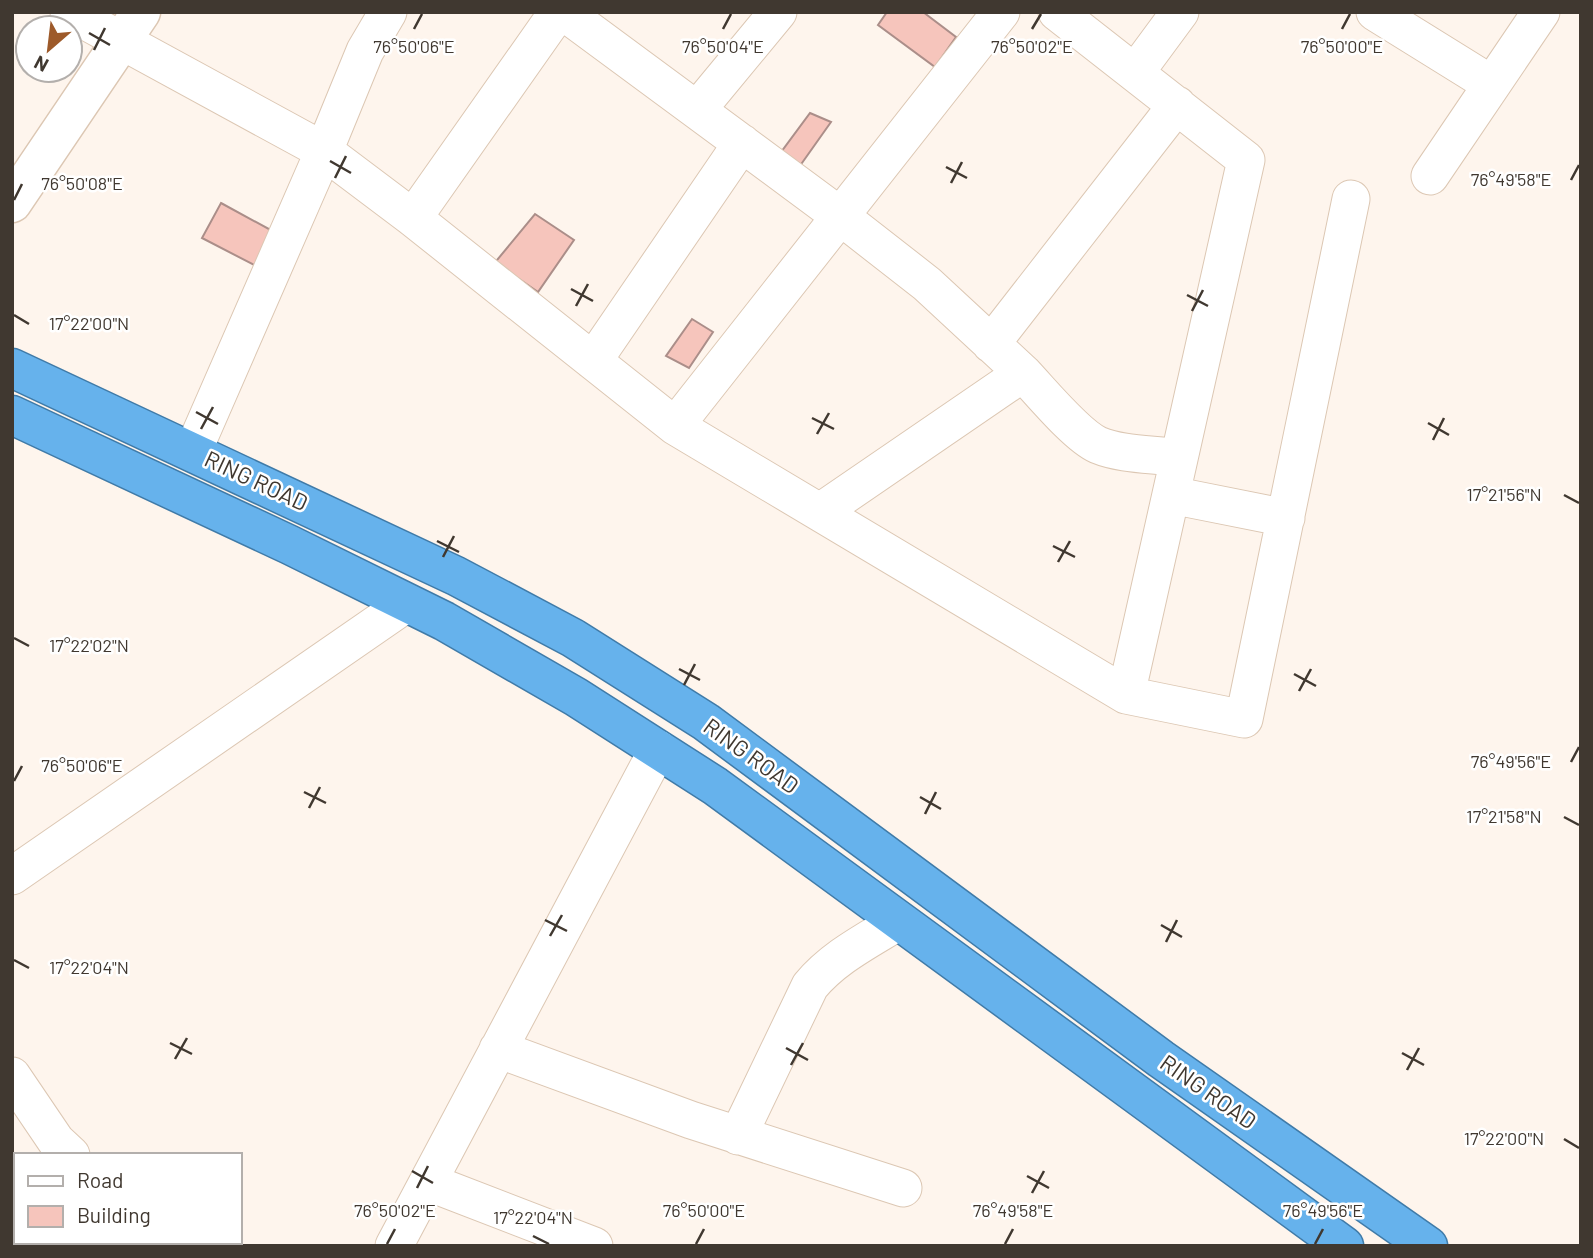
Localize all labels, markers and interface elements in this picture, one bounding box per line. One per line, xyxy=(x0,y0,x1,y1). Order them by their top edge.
north arrow xyxy=(14,14,84,84)
text: 76°50'06"E xyxy=(373,35,455,57)
text: 76°50'04"E xyxy=(682,35,764,57)
text: 76°50'02"E xyxy=(991,35,1073,57)
text: 76°50'00"E xyxy=(1301,35,1383,57)
text: N xyxy=(30,51,52,78)
text: 76°49'58"E xyxy=(1471,168,1551,190)
text: 76°50'08"E xyxy=(41,172,123,194)
text: 17°22'00"N xyxy=(49,312,129,334)
street label: RING ROAD xyxy=(200,444,313,516)
text: 17°21'56"N xyxy=(1466,483,1542,505)
text: 17°22'02"N xyxy=(49,634,129,656)
street label: RING ROAD xyxy=(699,711,805,799)
text: 76°49'56"E xyxy=(1471,750,1551,772)
text: 76°50'06"E xyxy=(41,754,123,776)
text: 17°21'58"N xyxy=(1466,805,1542,827)
text: 17°22'04"N xyxy=(49,956,129,978)
street label: RING ROAD xyxy=(1155,1048,1262,1134)
text: 17°22'00"N xyxy=(1464,1127,1544,1149)
legend xyxy=(14,1153,242,1244)
text: Road xyxy=(77,1167,123,1192)
text: 76°50'02"E xyxy=(354,1199,436,1221)
text: 76°50'00"E xyxy=(663,1199,745,1221)
text: 76°49'58"E xyxy=(973,1199,1053,1221)
text: 76°49'56"E xyxy=(1283,1199,1363,1221)
text: Building xyxy=(77,1202,151,1227)
text: 17°22'04"N xyxy=(493,1206,573,1228)

